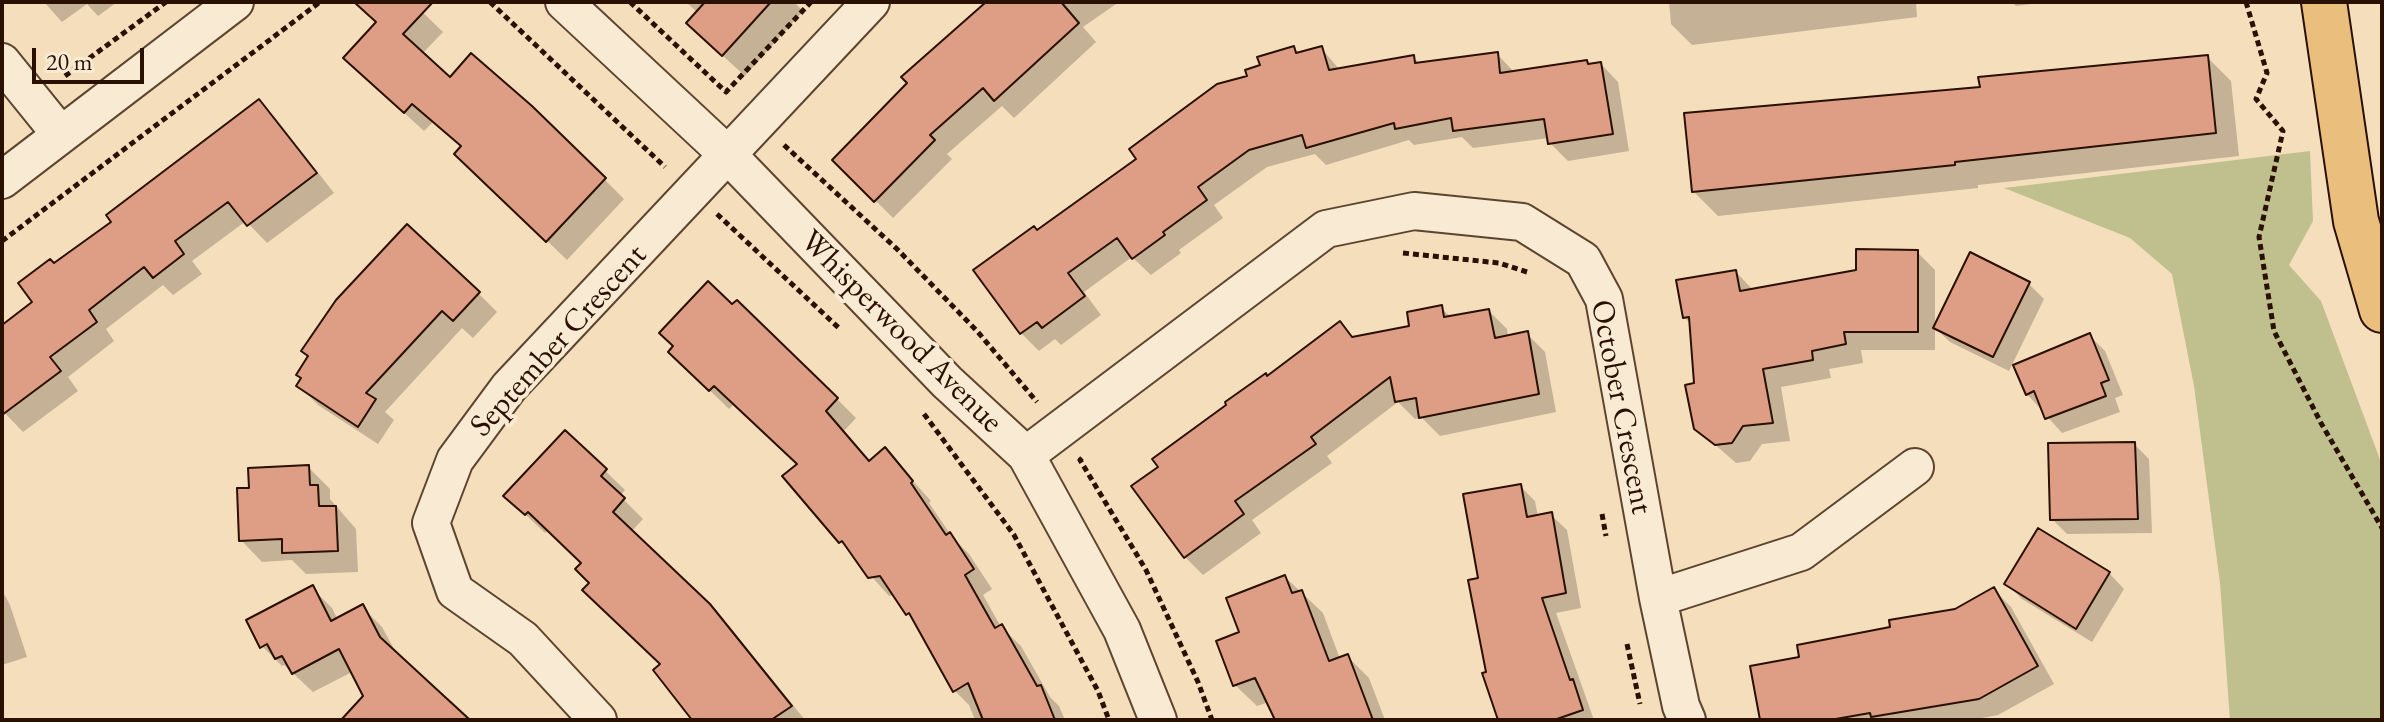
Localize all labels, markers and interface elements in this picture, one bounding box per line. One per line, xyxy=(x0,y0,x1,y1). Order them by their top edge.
scale bar xyxy=(36,32,148,82)
text: 20 m xyxy=(46,46,93,77)
street label: Whisperwood Avenue xyxy=(792,223,1010,441)
street label: September Crescent xyxy=(463,237,655,445)
street label: October Crescent xyxy=(1581,297,1661,517)

